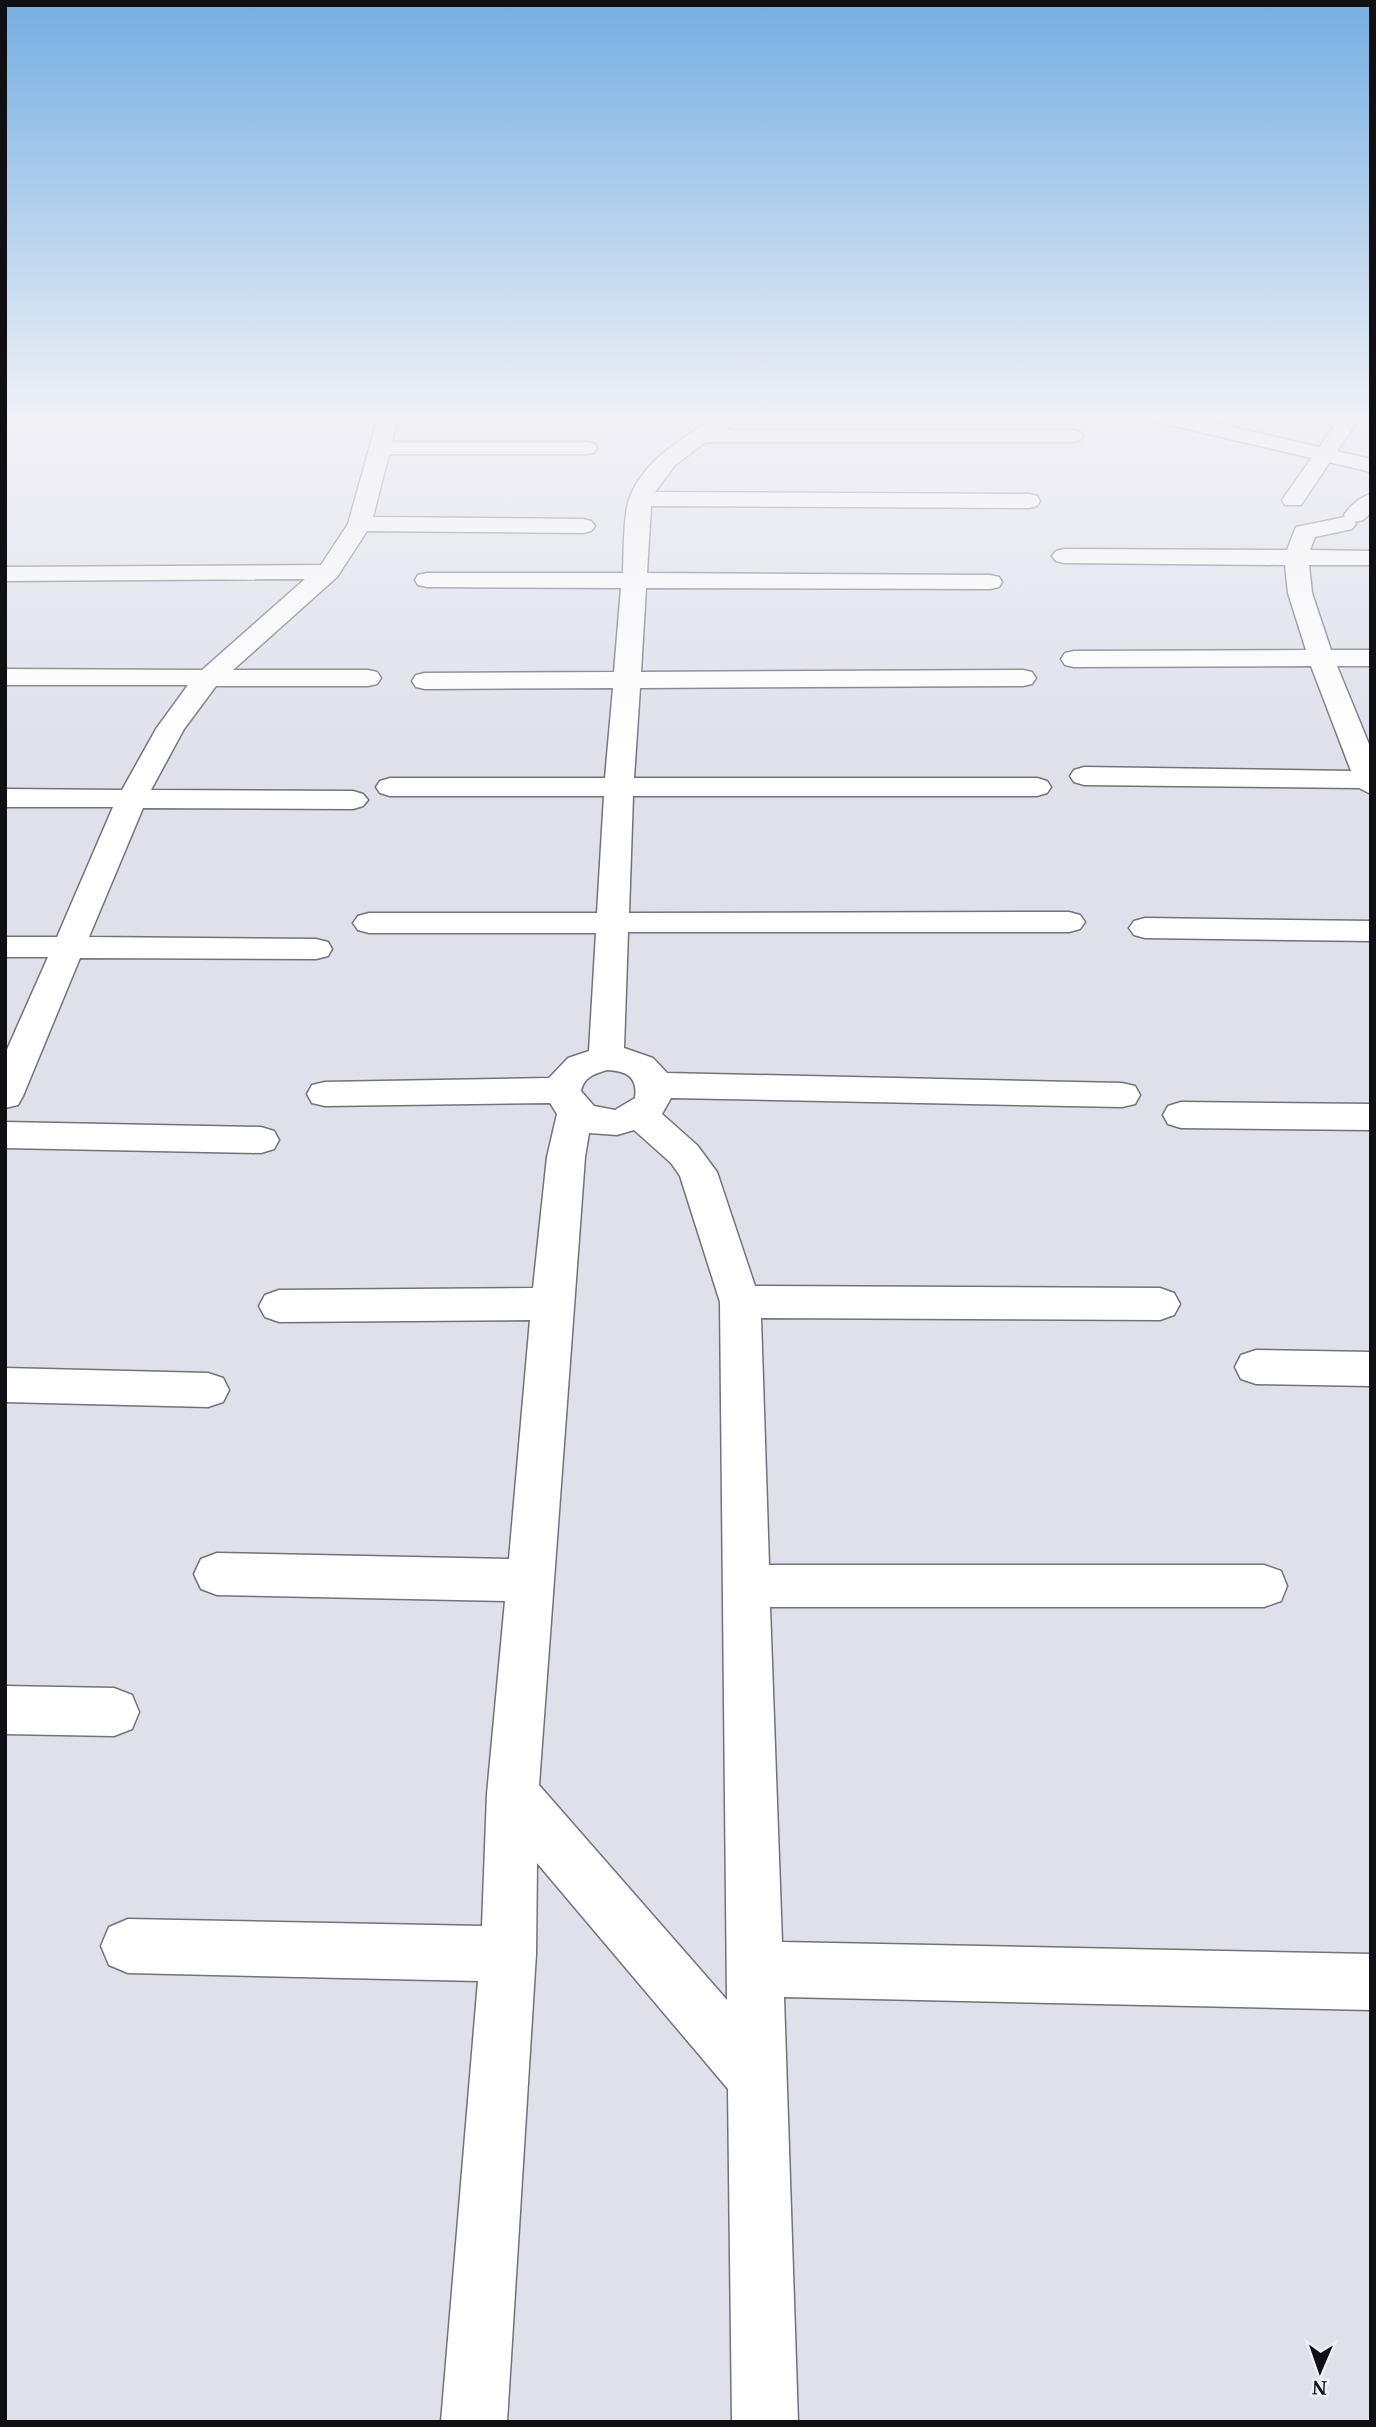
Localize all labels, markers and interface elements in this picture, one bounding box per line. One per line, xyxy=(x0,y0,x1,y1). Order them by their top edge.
north arrow xyxy=(1285,2336,1355,2406)
text: N xyxy=(1311,2375,1327,2401)

